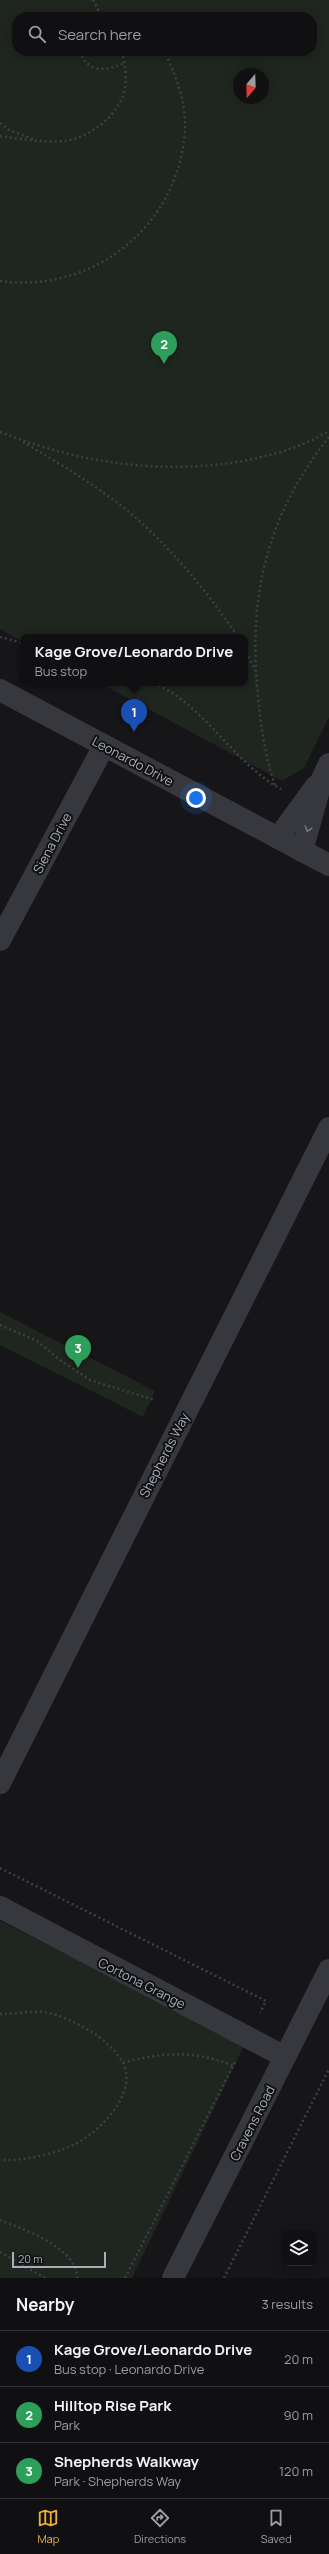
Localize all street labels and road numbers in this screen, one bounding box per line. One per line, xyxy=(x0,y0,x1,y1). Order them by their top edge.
street label: Leonardo Drive xyxy=(89,732,177,790)
street label: Siena Drive xyxy=(28,809,76,877)
street label: Shepherds Way xyxy=(135,1409,193,1501)
street label: Cortona Grange xyxy=(95,1953,189,2013)
street label: Cravens Road xyxy=(225,2082,279,2164)

